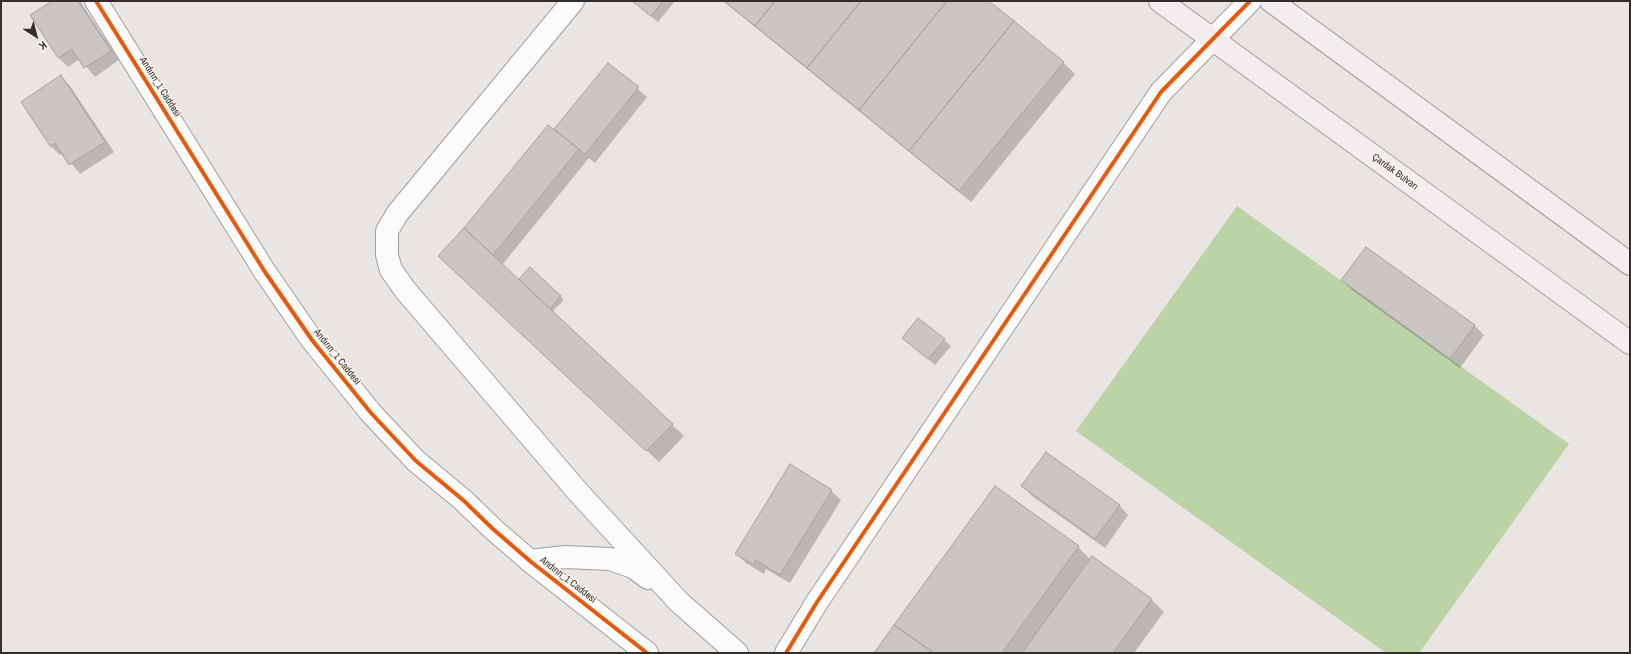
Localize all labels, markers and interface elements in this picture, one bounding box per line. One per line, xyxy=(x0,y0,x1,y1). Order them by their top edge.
north arrow xyxy=(16,16,56,56)
text: K xyxy=(36,38,50,53)
street label: Andırın_1 Caddesi xyxy=(137,55,183,119)
street label: Çardak Bulvarı xyxy=(1370,151,1420,193)
street label: Andırın_1 Caddesi xyxy=(311,327,363,387)
street label: Andırın_1 Caddesi xyxy=(537,554,599,606)

